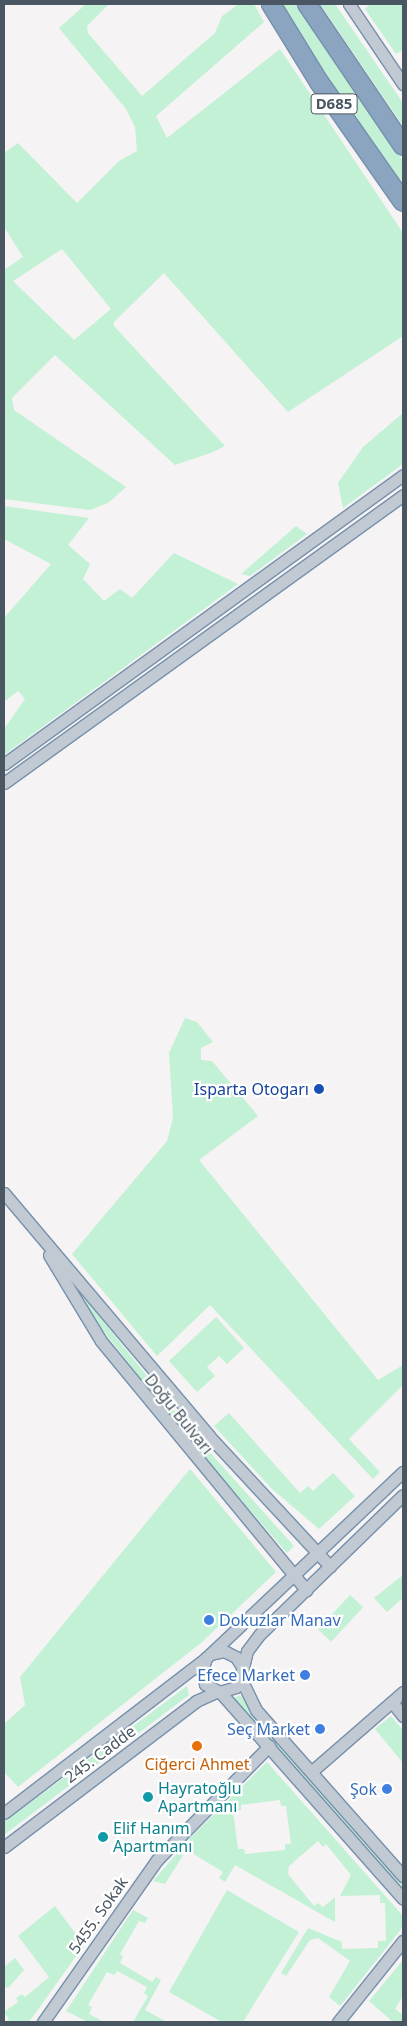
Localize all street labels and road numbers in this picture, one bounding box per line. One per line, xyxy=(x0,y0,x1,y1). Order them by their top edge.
road number: D685 xyxy=(310,92,358,116)
street label: Doğu Bulvarı xyxy=(141,1370,217,1458)
street label: 245. Cadde xyxy=(61,1721,139,1787)
street label: 5455. Sokak xyxy=(64,1873,132,1957)

